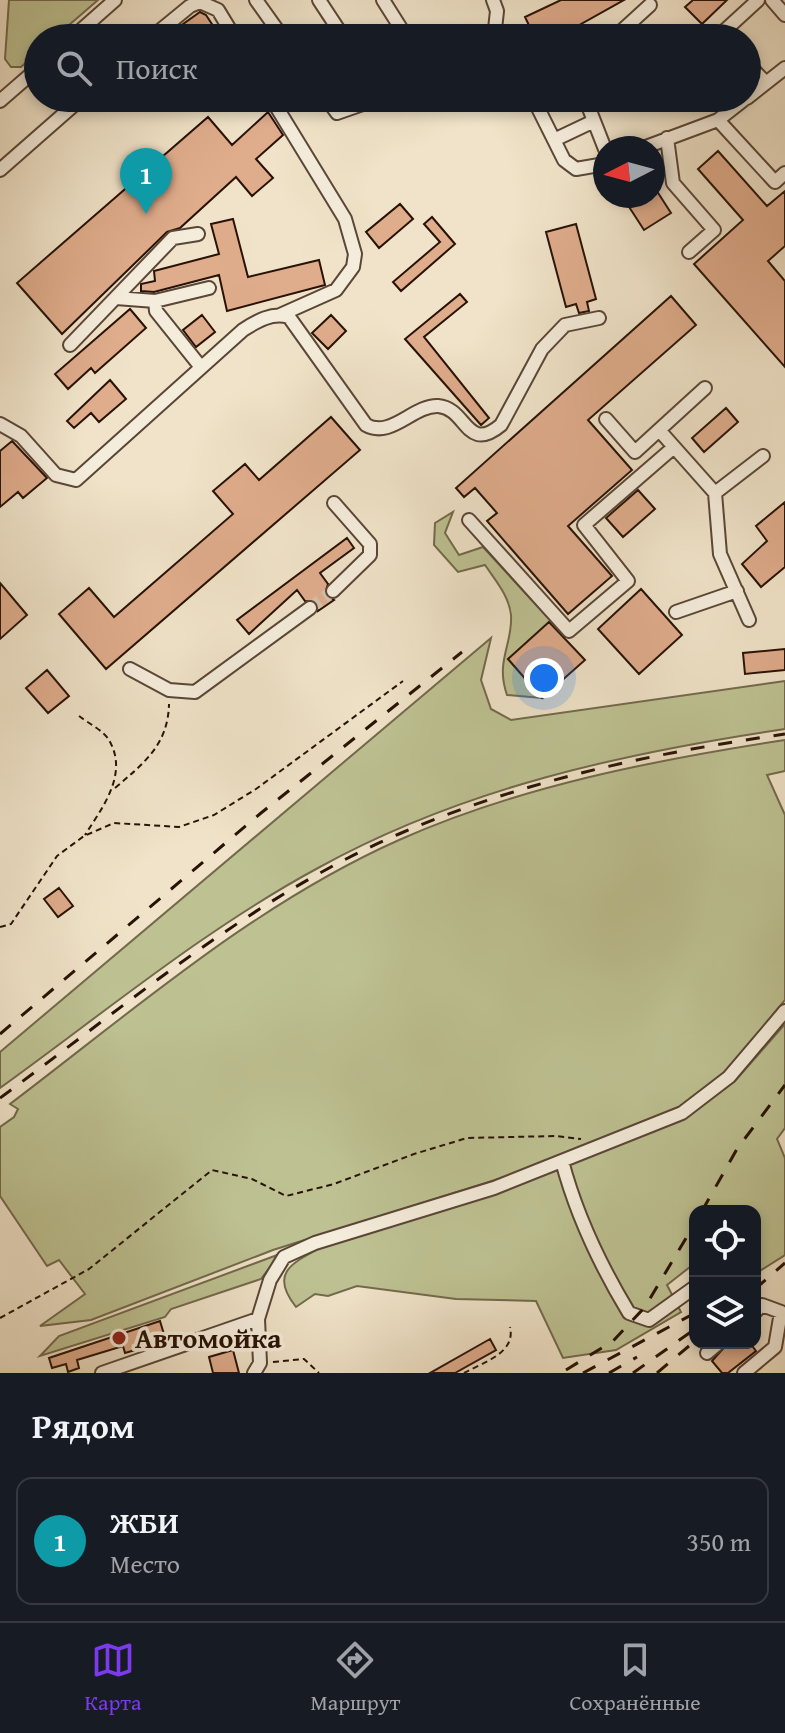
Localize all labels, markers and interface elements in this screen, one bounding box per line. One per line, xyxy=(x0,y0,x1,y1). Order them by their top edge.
search box xyxy=(24,24,761,112)
icon: search xyxy=(52,46,96,90)
text: Поиск xyxy=(116,46,198,90)
north arrow xyxy=(593,136,665,208)
pin: 1 xyxy=(120,148,172,214)
your location xyxy=(524,658,564,698)
map controls xyxy=(689,1205,761,1349)
button: locate xyxy=(689,1205,761,1277)
button: layers xyxy=(689,1277,761,1349)
place label: Автомойка xyxy=(135,1317,282,1358)
marker: Автомойка xyxy=(110,1329,128,1347)
text: Рядом xyxy=(32,1401,135,1450)
text: ЖБИ xyxy=(110,1500,179,1544)
text: 1 xyxy=(53,1522,67,1561)
text: 350 m xyxy=(686,1522,751,1561)
text: Место xyxy=(110,1544,180,1583)
tab: Карта xyxy=(84,1638,141,1718)
tab: Маршрут xyxy=(310,1638,400,1718)
tab: Сохранённые xyxy=(569,1638,700,1718)

